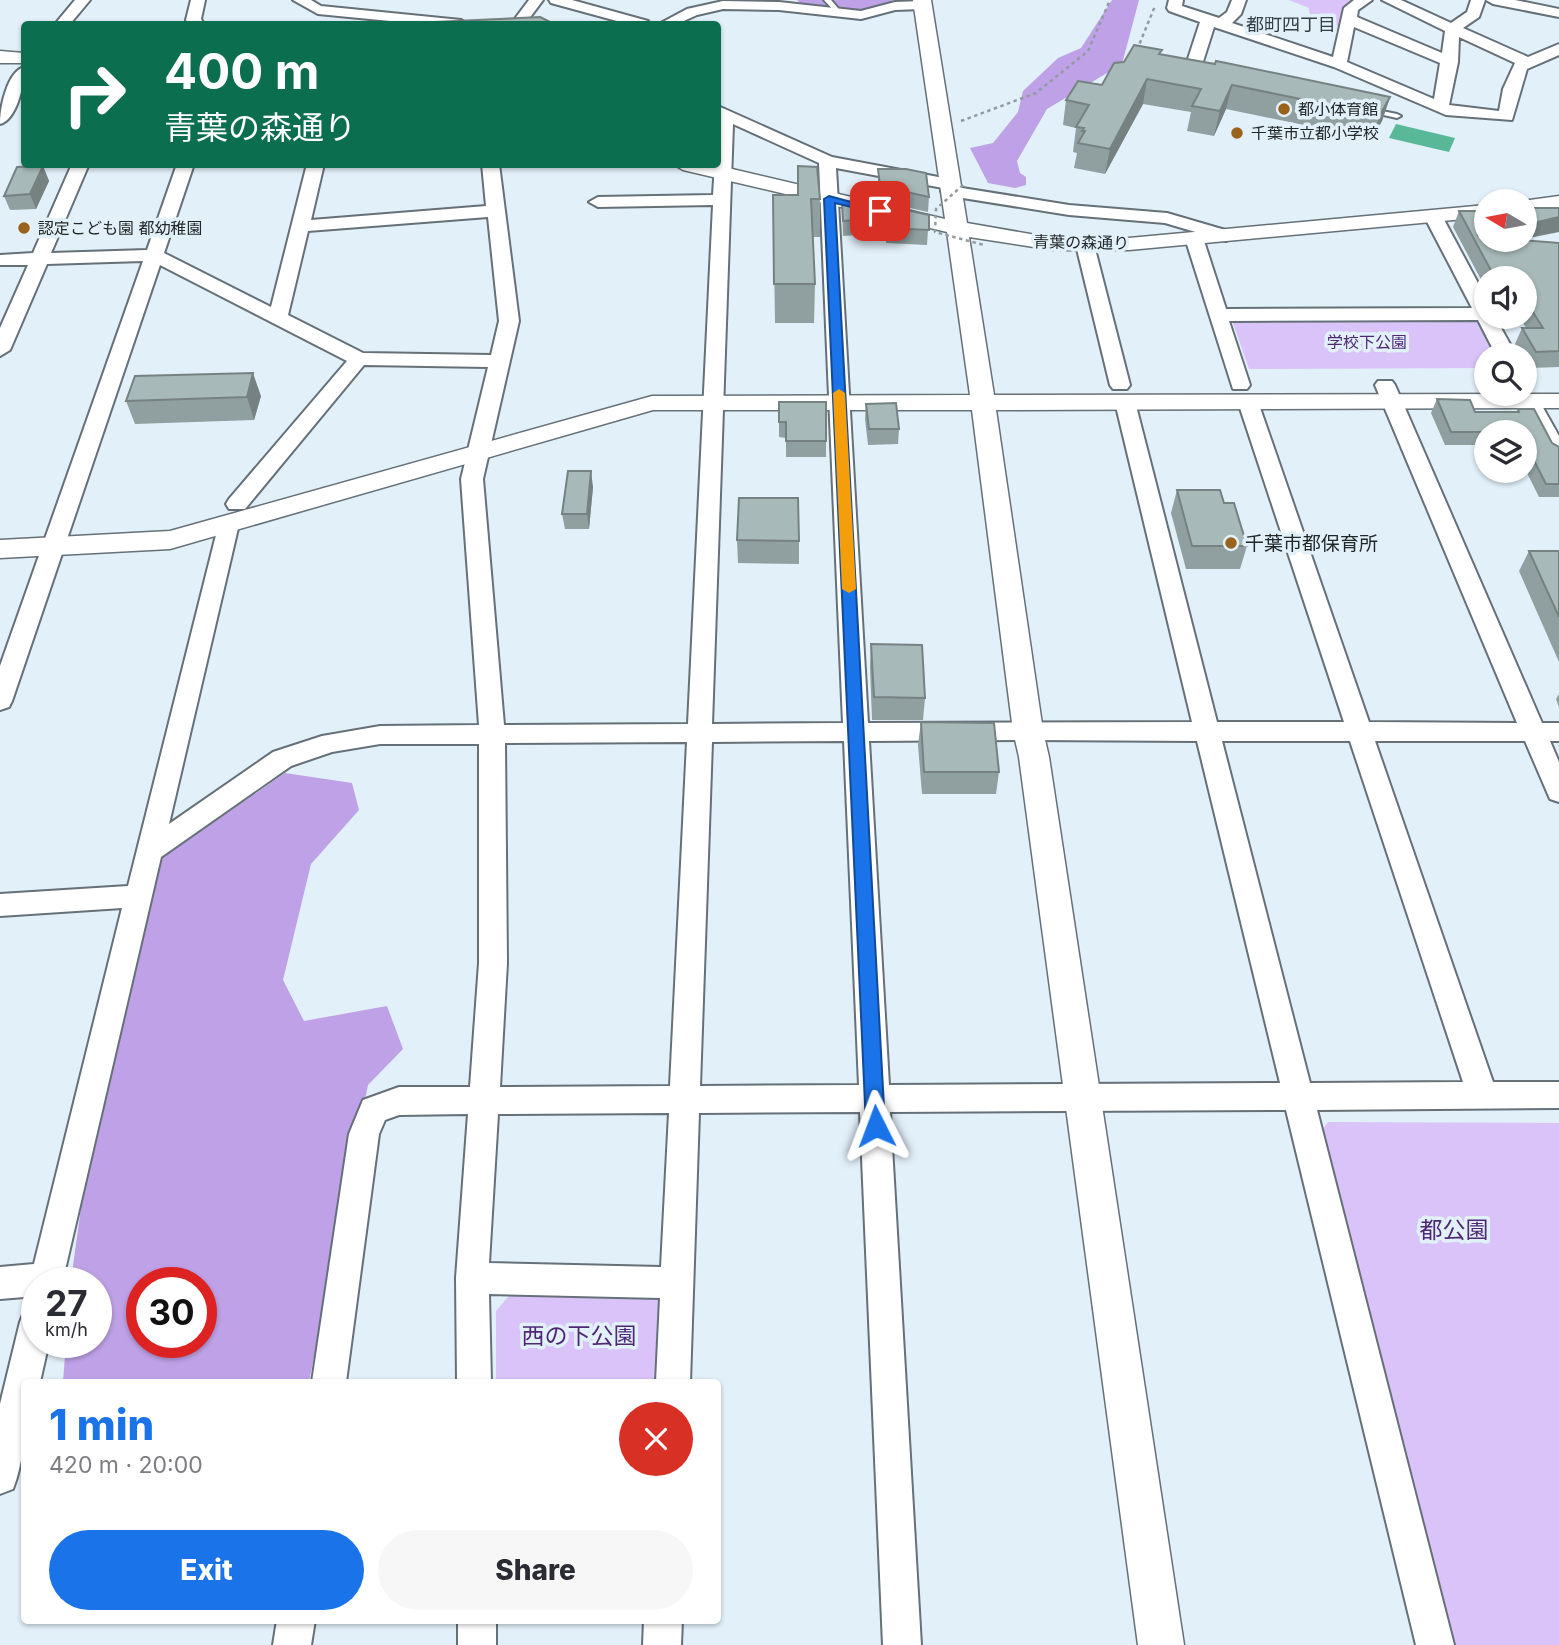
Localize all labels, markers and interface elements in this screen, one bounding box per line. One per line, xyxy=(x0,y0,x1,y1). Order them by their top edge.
district label: 都町四丁目 xyxy=(1246,14,1336,35)
text: 400 m xyxy=(164,42,320,101)
icon: right xyxy=(49,49,140,140)
place label: 都小体育館 xyxy=(1298,99,1378,119)
marker: 都小体育館 xyxy=(1276,101,1292,117)
text: 青葉の森通り xyxy=(164,108,356,147)
place label: 千葉市立都小学校 xyxy=(1251,123,1379,143)
marker: 千葉市立都小学校 xyxy=(1229,125,1245,141)
pin xyxy=(850,181,910,241)
north arrow xyxy=(1474,189,1536,252)
map controls xyxy=(1474,189,1537,483)
icon: arrive xyxy=(861,192,899,230)
place label: 認定こども園 都幼稚園 xyxy=(38,218,203,238)
marker: 認定こども園 都幼稚園 xyxy=(16,220,32,236)
street label: 青葉の森通り xyxy=(1033,231,1129,253)
button: sound xyxy=(1474,266,1537,329)
park label: 学校下公園 xyxy=(1327,332,1407,352)
button: search xyxy=(1474,343,1537,406)
button: layers xyxy=(1474,420,1537,483)
place label: 千葉市都保育所 xyxy=(1245,532,1378,555)
marker: 千葉市都保育所 xyxy=(1223,535,1239,551)
position arrow xyxy=(839,1089,913,1163)
park label: 都公園 xyxy=(1420,1216,1489,1244)
speed limit sign: 30 xyxy=(126,1267,217,1358)
text: 27 xyxy=(45,1282,88,1324)
text: km/h xyxy=(45,1319,88,1340)
park label: 西の下公園 xyxy=(522,1322,637,1350)
text: 1 min xyxy=(49,1399,154,1450)
button: close xyxy=(619,1402,693,1476)
text: 420 m · 20:00 xyxy=(49,1451,203,1479)
button: Exit xyxy=(49,1530,364,1610)
button: Share xyxy=(378,1530,693,1610)

